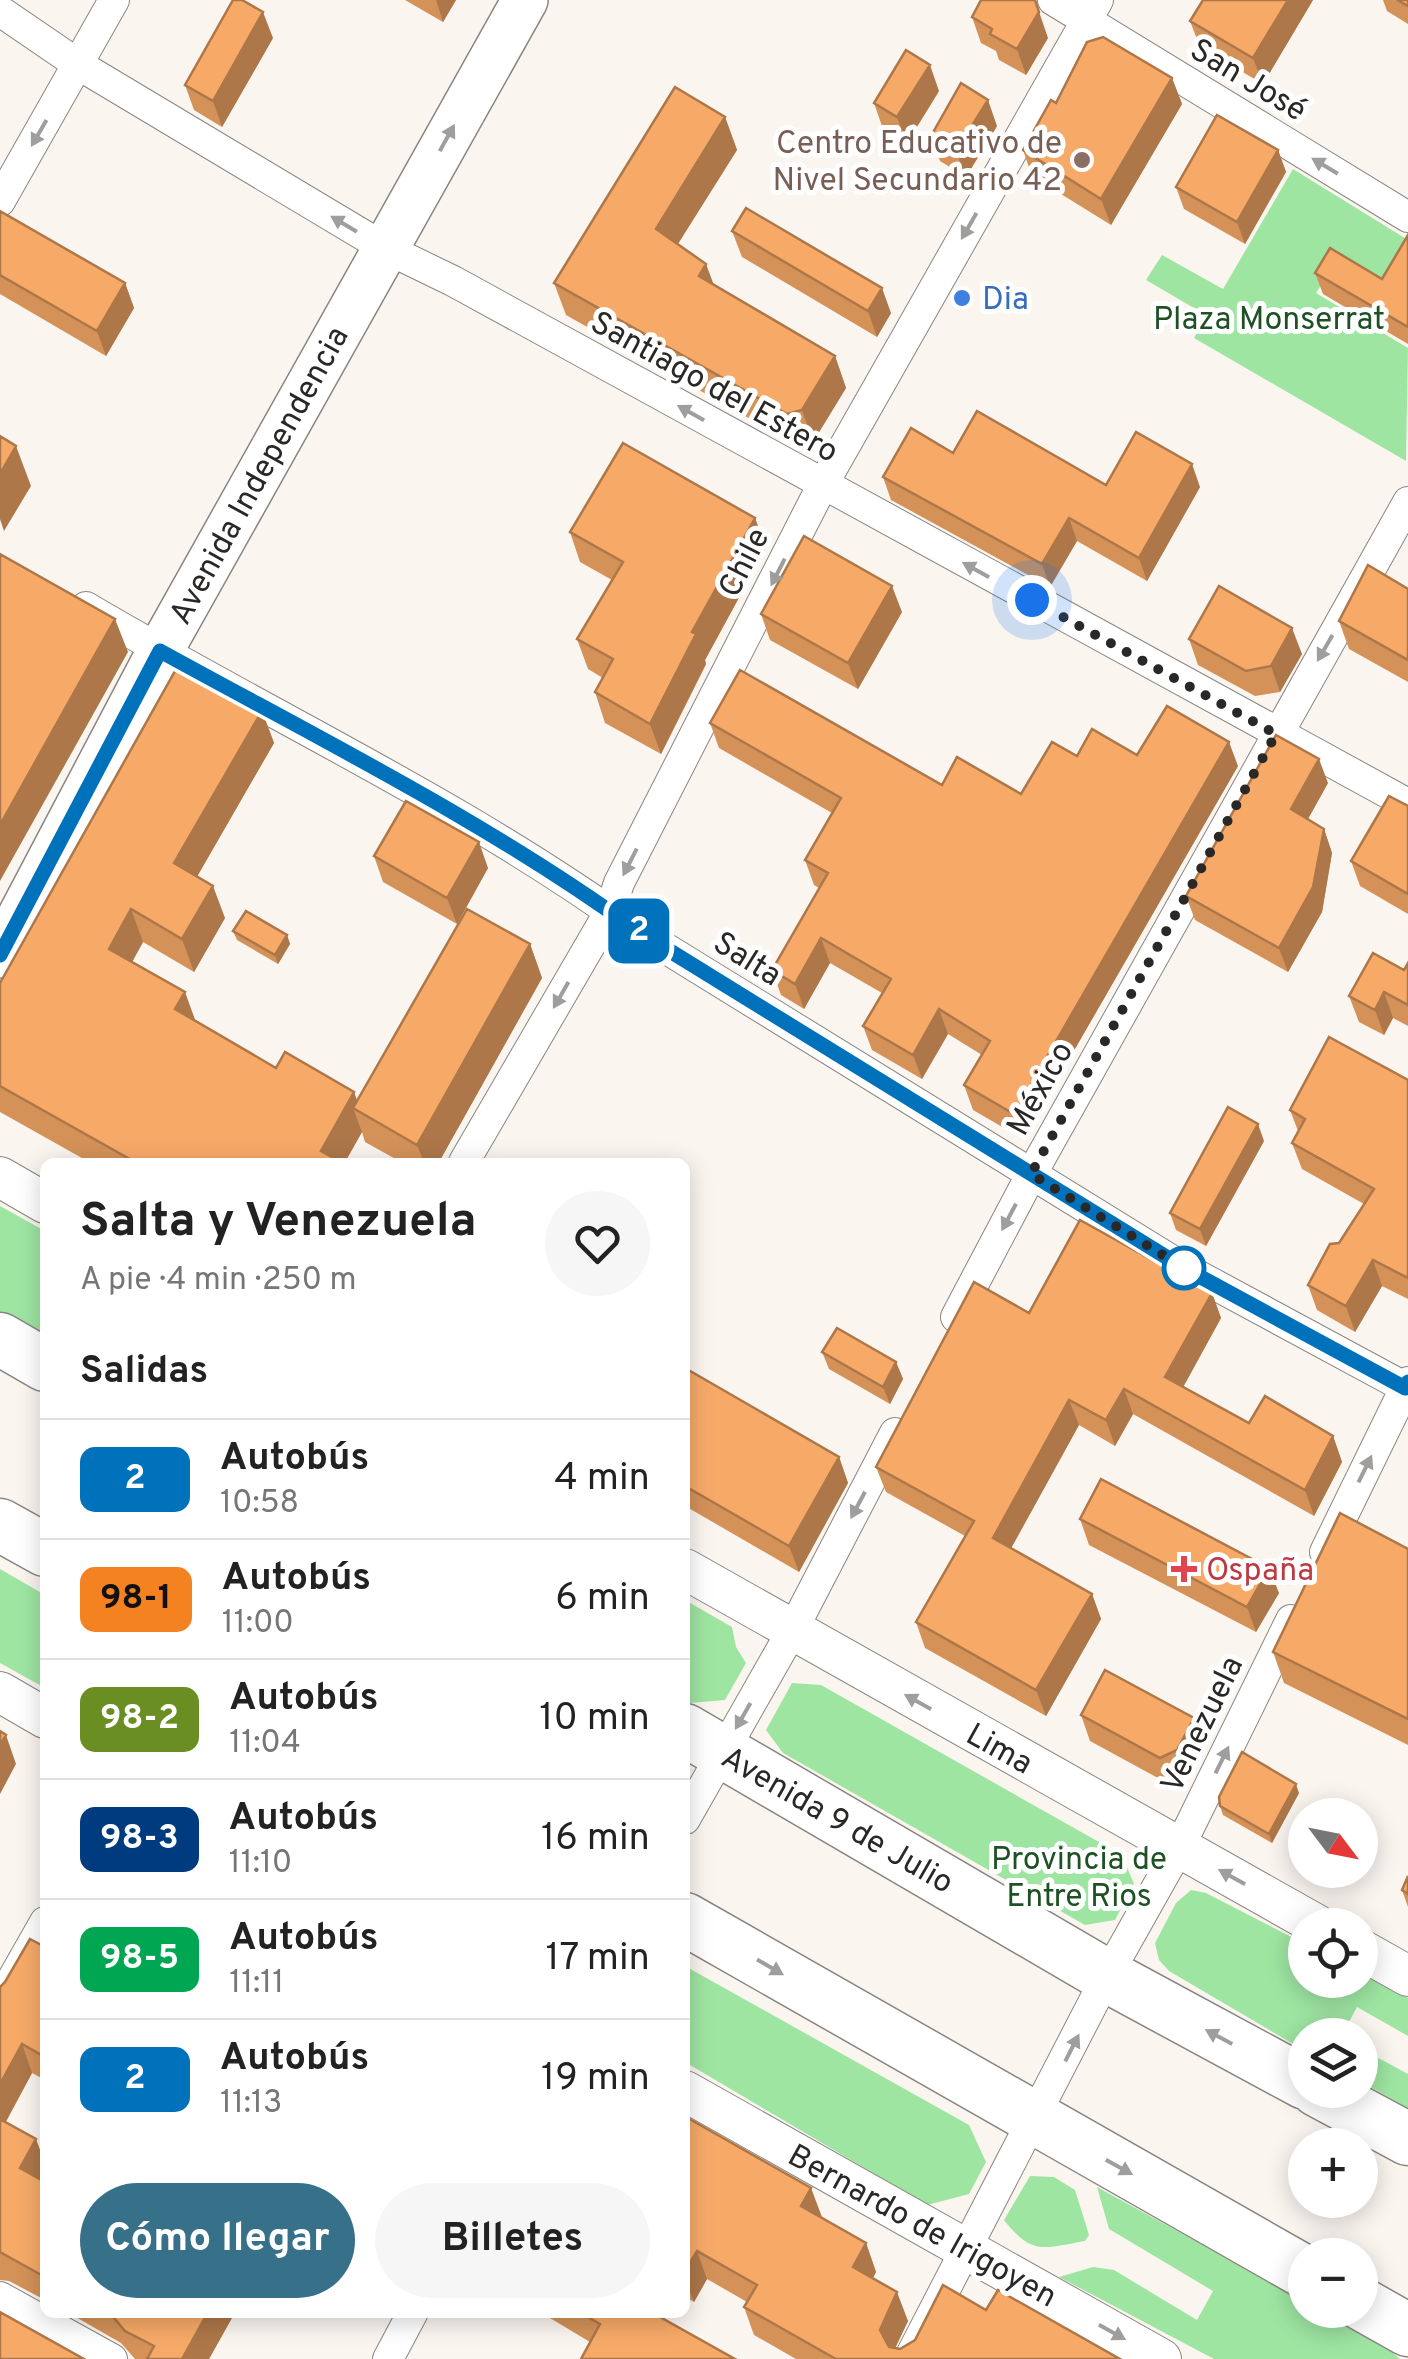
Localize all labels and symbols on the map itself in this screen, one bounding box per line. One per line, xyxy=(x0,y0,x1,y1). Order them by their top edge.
street label: San José xyxy=(1182,31,1313,132)
one-way arrow xyxy=(31,119,49,147)
one-way arrow xyxy=(438,124,455,153)
place label: Centro Educativo de Nivel Secundario 42 xyxy=(773,125,1062,202)
marker: Centro Educativo de Nivel Secundario 42 xyxy=(1071,149,1093,171)
one-way arrow xyxy=(1311,158,1339,175)
one-way arrow xyxy=(960,212,977,241)
one-way arrow xyxy=(330,216,358,233)
place label: Dia xyxy=(982,281,1029,321)
marker: Dia xyxy=(951,287,973,309)
park label: Plaza Monserrat xyxy=(1153,301,1385,341)
street label: Santiago del Estero xyxy=(583,304,844,473)
street label: Avenida Independencia xyxy=(162,320,359,633)
one-way arrow xyxy=(677,405,705,423)
street label: Chile xyxy=(711,522,780,605)
one-way arrow xyxy=(770,558,787,587)
one-way arrow xyxy=(961,561,990,578)
your location xyxy=(1007,575,1057,625)
one-way arrow xyxy=(1317,634,1335,662)
one-way arrow xyxy=(622,848,639,877)
line badge: 2 xyxy=(606,898,672,964)
street label: Salta xyxy=(705,924,788,997)
one-way arrow xyxy=(553,981,571,1009)
street label: México xyxy=(999,1035,1084,1144)
one-way arrow xyxy=(1001,1202,1018,1231)
unlabelled marker xyxy=(1163,1247,1205,1289)
one-way arrow xyxy=(1357,1454,1374,1483)
one-way arrow xyxy=(850,1490,867,1519)
place label: Ospaña xyxy=(1206,1552,1314,1592)
marker: Ospaña xyxy=(1171,1556,1197,1582)
street label: Venezuela xyxy=(1153,1650,1254,1800)
one-way arrow xyxy=(903,1694,932,1711)
one-way arrow xyxy=(735,1701,752,1730)
street label: Lima xyxy=(958,1716,1039,1785)
street label: Avenida 9 de Julio xyxy=(713,1739,960,1904)
one-way arrow xyxy=(1213,1746,1230,1775)
north arrow xyxy=(1288,1798,1378,1888)
park label: Provincia de Entre Rios xyxy=(991,1841,1167,1918)
one-way arrow xyxy=(1218,1869,1247,1886)
one-way arrow xyxy=(756,1958,784,1976)
one-way arrow xyxy=(1205,2029,1234,2046)
one-way arrow xyxy=(1063,2034,1080,2063)
street label: Bernardo de Irigoyen xyxy=(780,2137,1063,2318)
one-way arrow xyxy=(1105,2159,1134,2176)
one-way arrow xyxy=(1098,2323,1127,2340)

